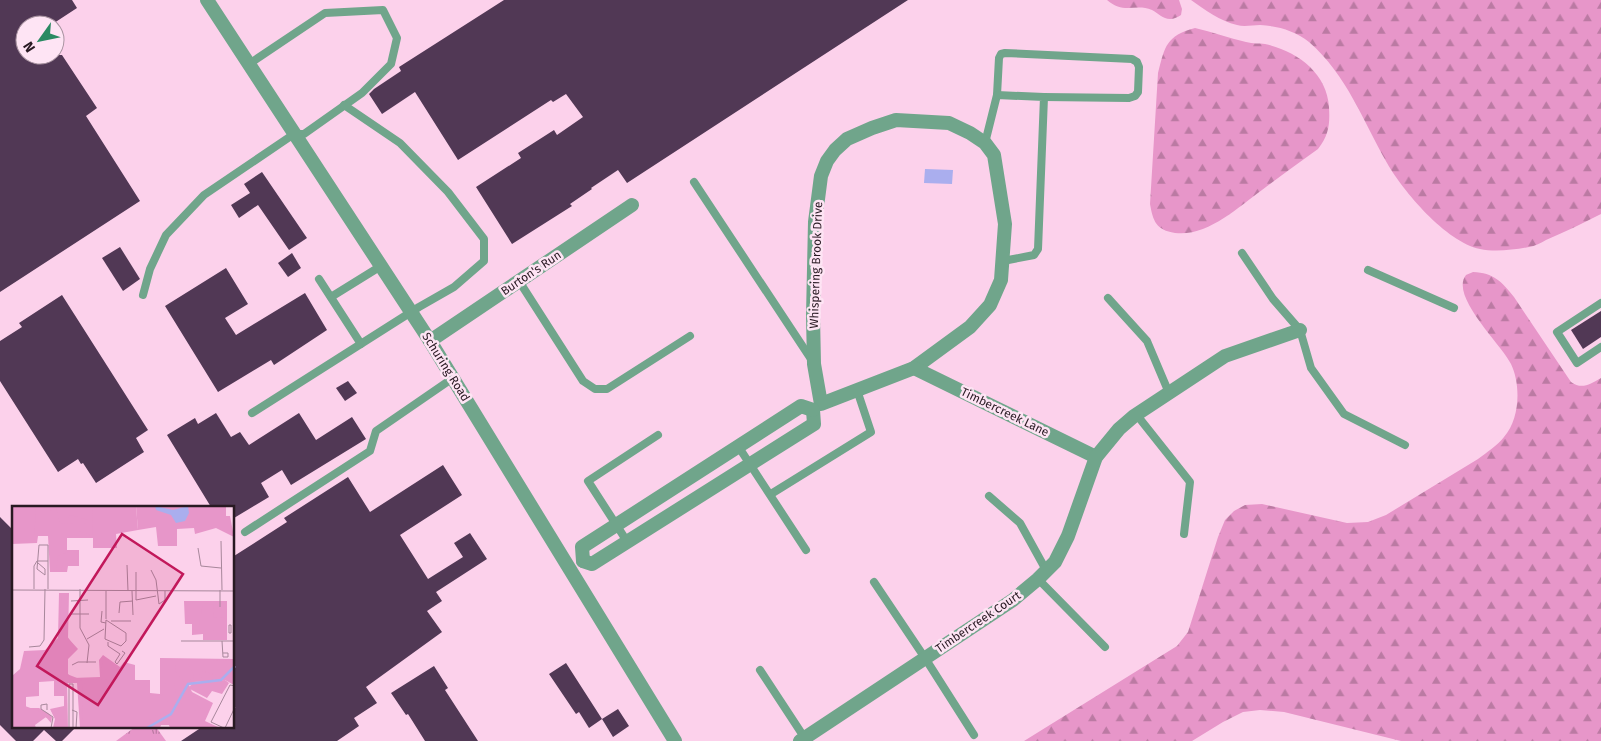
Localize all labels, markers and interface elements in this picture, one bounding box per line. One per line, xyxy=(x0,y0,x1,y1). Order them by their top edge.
north arrow xyxy=(15,15,65,65)
text: N xyxy=(20,38,39,55)
street label: Whispering Brook Drive xyxy=(807,201,825,329)
street label: Burton's Run xyxy=(498,248,564,298)
street label: Schuring Road xyxy=(419,330,473,404)
street label: Timbercreek Lane xyxy=(959,385,1051,439)
inset map xyxy=(12,506,235,728)
street label: Timbercreek Court xyxy=(933,588,1024,656)

